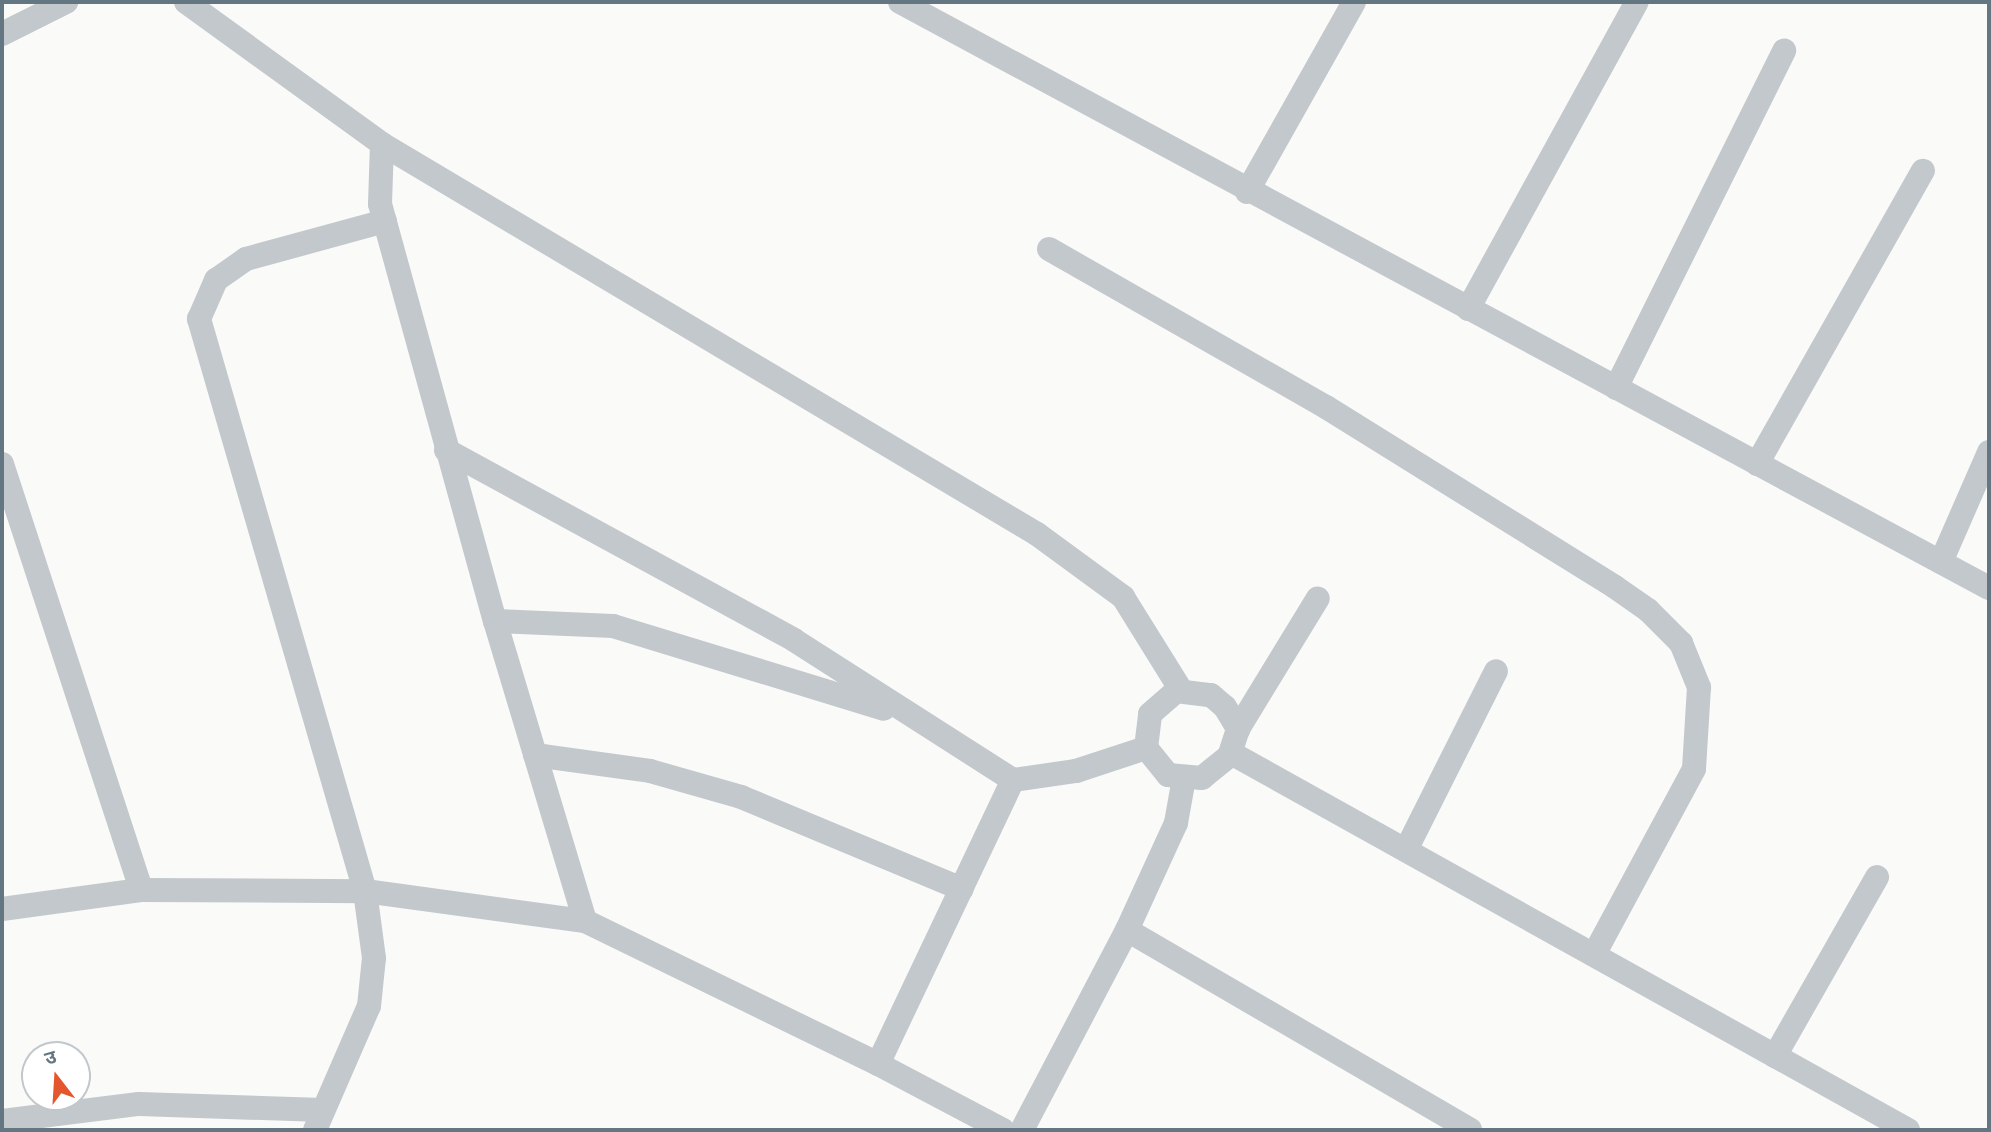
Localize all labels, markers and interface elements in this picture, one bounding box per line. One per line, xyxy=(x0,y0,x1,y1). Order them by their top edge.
north arrow xyxy=(21,1041,91,1111)
text: उ xyxy=(42,1045,59,1070)

